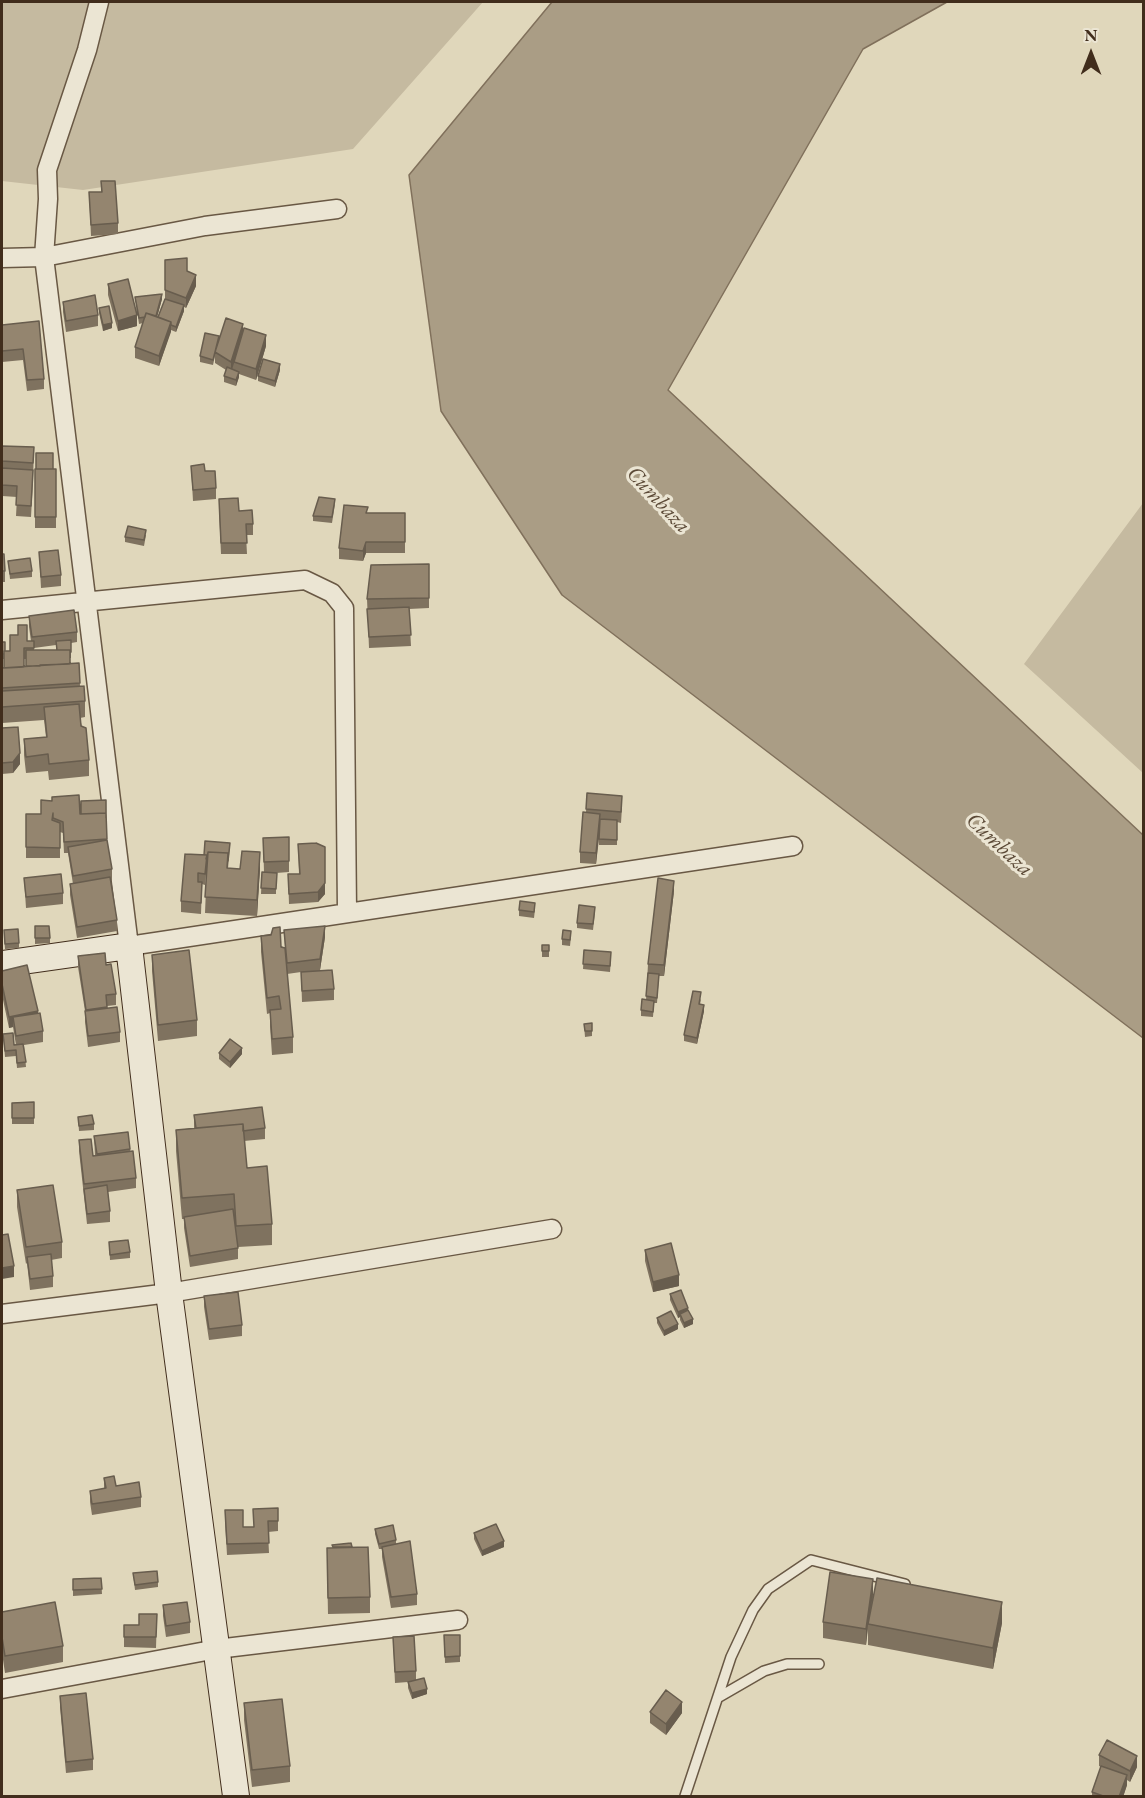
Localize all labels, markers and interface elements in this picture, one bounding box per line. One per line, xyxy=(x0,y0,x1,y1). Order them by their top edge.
north arrow xyxy=(1061,24,1121,84)
text: N xyxy=(1085,25,1097,46)
water label: Cumbaza xyxy=(620,461,696,539)
water label: Cumbaza xyxy=(960,807,1038,883)

